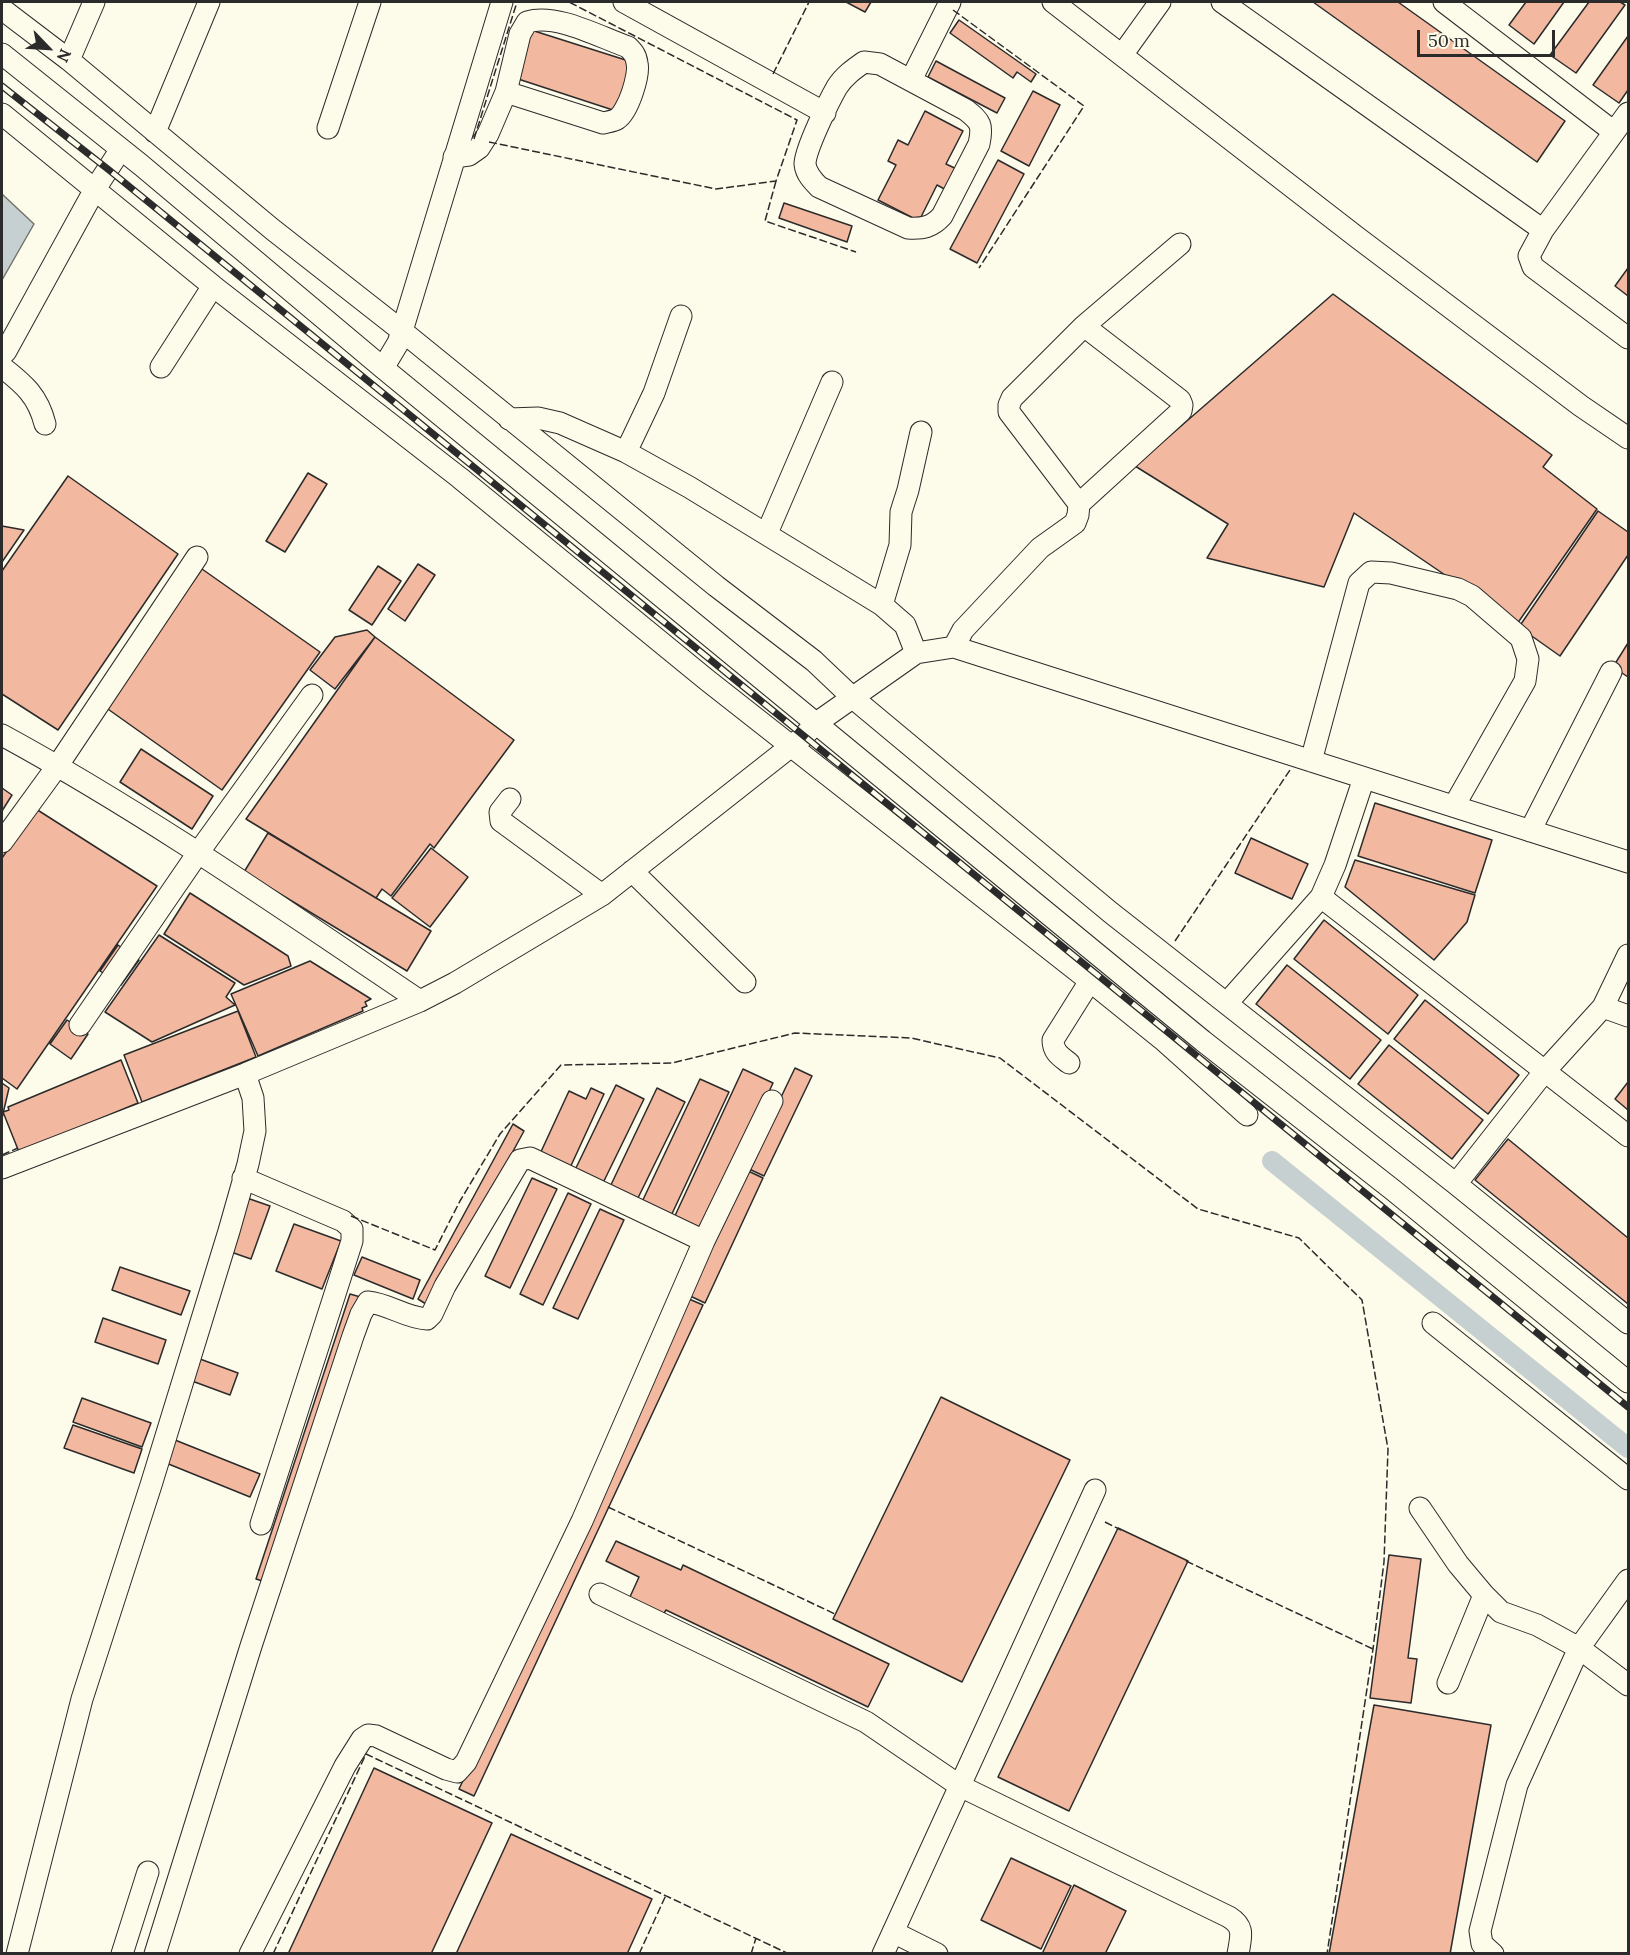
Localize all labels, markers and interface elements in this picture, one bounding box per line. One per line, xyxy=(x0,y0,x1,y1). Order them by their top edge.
north arrow xyxy=(18,18,78,78)
scale bar xyxy=(1420,18,1558,56)
text: 50 m xyxy=(1428,29,1470,52)
text: N xyxy=(53,46,76,65)

